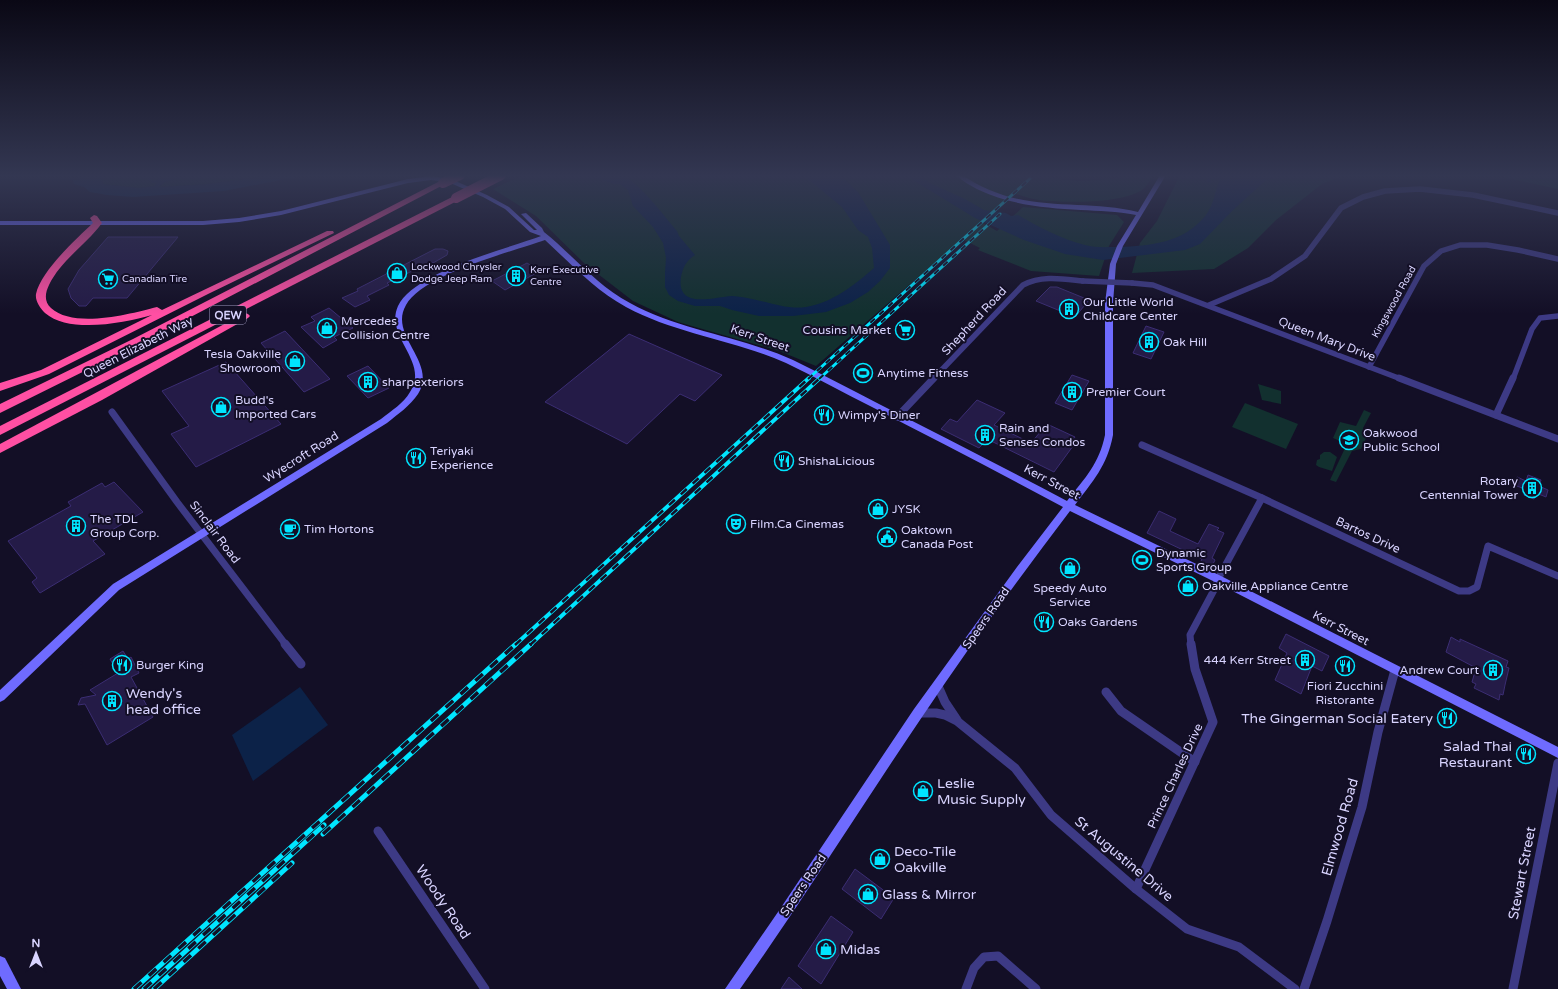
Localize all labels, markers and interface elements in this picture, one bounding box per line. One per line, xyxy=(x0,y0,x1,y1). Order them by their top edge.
place label: Lockwood Chrysler Dodge Jeep Ram xyxy=(411,261,502,285)
shop icon: Lockwood Chrysler Dodge Jeep Ram xyxy=(386,262,408,284)
place label: Kerr Executive Centre xyxy=(530,264,599,288)
street label: Kingswood Road xyxy=(1369,264,1419,340)
building icon: Kerr Executive Centre xyxy=(505,265,527,287)
supermarket icon: Canadian Tire xyxy=(97,268,119,290)
place label: Canadian Tire xyxy=(122,273,188,285)
street label: Shepherd Road xyxy=(939,284,1009,358)
place label: Our Little World Childcare Center xyxy=(1083,295,1178,323)
building icon: Our Little World Childcare Center xyxy=(1058,298,1080,320)
road number: QEW xyxy=(210,306,246,324)
street label: Queen Elizabeth Way xyxy=(81,313,196,381)
place label: Mercedes Collision Centre xyxy=(341,314,430,342)
street label: Queen Mary Drive xyxy=(1276,314,1378,364)
shop icon: Mercedes Collision Centre xyxy=(316,317,338,339)
supermarket icon: Cousins Market xyxy=(894,319,916,341)
street label: Kerr Street xyxy=(729,321,792,355)
place label: Cousins Market xyxy=(803,323,891,337)
building icon: Oak Hill xyxy=(1138,331,1160,353)
place label: Oak Hill xyxy=(1163,335,1207,349)
place label: Tesla Oakville Showroom xyxy=(204,347,281,375)
shop icon: Tesla Oakville Showroom xyxy=(284,350,306,372)
sports icon: Anytime Fitness xyxy=(852,362,874,384)
place label: Anytime Fitness xyxy=(877,366,969,380)
building icon: sharpexteriors xyxy=(357,371,379,393)
place label: sharpexteriors xyxy=(382,375,464,389)
building icon: Premier Court xyxy=(1061,381,1083,403)
place label: Premier Court xyxy=(1086,385,1166,399)
place label: Budd's Imported Cars xyxy=(235,393,316,421)
shop icon: Budd's Imported Cars xyxy=(210,396,232,418)
restaurant icon: Wimpy's Diner xyxy=(813,404,835,426)
place label: Wimpy's Diner xyxy=(838,408,920,422)
place label: Rain and Senses Condos xyxy=(999,421,1086,449)
building icon: Rain and Senses Condos xyxy=(974,424,996,446)
place label: Oakwood Public School xyxy=(1363,426,1440,454)
street label: Wyecroft Road xyxy=(261,428,341,486)
school or university icon: Oakwood Public School xyxy=(1338,429,1360,451)
place label: Teriyaki Experience xyxy=(430,444,494,472)
restaurant icon: Teriyaki Experience xyxy=(405,447,427,469)
restaurant icon: ShishaLicious xyxy=(773,450,795,472)
place label: ShishaLicious xyxy=(798,454,875,468)
street label: Kerr Street xyxy=(1022,461,1083,503)
place label: Rotary Centennial Tower xyxy=(1420,474,1519,502)
building icon: Rotary Centennial Tower xyxy=(1521,477,1543,499)
street label: Sinclair Road xyxy=(187,498,243,566)
shop icon: JYSK xyxy=(867,498,889,520)
place label: JYSK xyxy=(892,502,921,516)
place label: The TDL Group Corp. xyxy=(90,512,159,540)
theatre icon: Film.Ca Cinemas xyxy=(725,513,747,535)
street label: Bartos Drive xyxy=(1333,514,1403,556)
building icon: The TDL Group Corp. xyxy=(65,515,87,537)
place label: Film.Ca Cinemas xyxy=(750,517,844,531)
cafe icon: Tim Hortons xyxy=(279,518,301,540)
place label: Tim Hortons xyxy=(304,522,374,536)
place label: Oaktown Canada Post xyxy=(901,523,973,551)
public building icon: Oaktown Canada Post xyxy=(876,526,898,548)
place label: Dynamic Sports Group xyxy=(1156,546,1232,574)
sports icon: Dynamic Sports Group xyxy=(1131,549,1153,571)
shop icon: Speedy Auto Service xyxy=(1059,557,1081,579)
shop icon: Oakville Appliance Centre xyxy=(1177,575,1199,597)
place label: Oakville Appliance Centre xyxy=(1202,579,1349,593)
place label: Speedy Auto Service xyxy=(1033,581,1107,609)
street label: Speers Road xyxy=(960,584,1012,652)
street label: Kerr Street xyxy=(1310,608,1372,648)
restaurant icon: Oaks Gardens xyxy=(1033,611,1055,633)
place label: Oaks Gardens xyxy=(1058,615,1138,629)
building icon: 444 Kerr Street xyxy=(1294,649,1316,671)
place label: 444 Kerr Street xyxy=(1204,653,1291,667)
restaurant icon: Burger King xyxy=(111,654,133,676)
restaurant icon: Fiori Zucchini Ristorante xyxy=(1334,655,1356,677)
place label: Burger King xyxy=(136,658,204,672)
building icon: Andrew Court xyxy=(1482,659,1504,681)
place label: Andrew Court xyxy=(1400,663,1479,677)
place label: Fiori Zucchini Ristorante xyxy=(1307,679,1383,707)
place label: Wendy's head office xyxy=(126,685,201,718)
building icon: Wendy's head office xyxy=(101,690,123,712)
restaurant icon: The Gingerman Social Eatery xyxy=(1436,707,1458,729)
place label: The Gingerman Social Eatery xyxy=(1241,710,1433,727)
street label: Prince Charles Drive xyxy=(1144,721,1206,831)
place label: Salad Thai Restaurant xyxy=(1439,738,1513,771)
restaurant icon: Salad Thai Restaurant xyxy=(1515,743,1537,765)
place label: Leslie Music Supply xyxy=(937,775,1026,808)
street label: Elmwood Road xyxy=(1318,776,1362,878)
shop icon: Leslie Music Supply xyxy=(912,780,934,802)
street label: St Augustine Drive xyxy=(1071,813,1177,905)
street label: Stewart Street xyxy=(1505,824,1539,921)
place label: Deco-Tile Oakville xyxy=(894,843,956,876)
shop icon: Deco-Tile Oakville xyxy=(869,848,891,870)
street label: Speers Road xyxy=(777,851,829,919)
street label: Woody Road xyxy=(412,862,474,942)
shop icon: Glass & Mirror xyxy=(857,883,879,905)
place label: Glass & Mirror xyxy=(882,886,977,903)
north arrow xyxy=(16,933,56,973)
text: N xyxy=(32,937,40,950)
shop icon: Midas xyxy=(815,938,837,960)
place label: Midas xyxy=(840,941,881,958)

